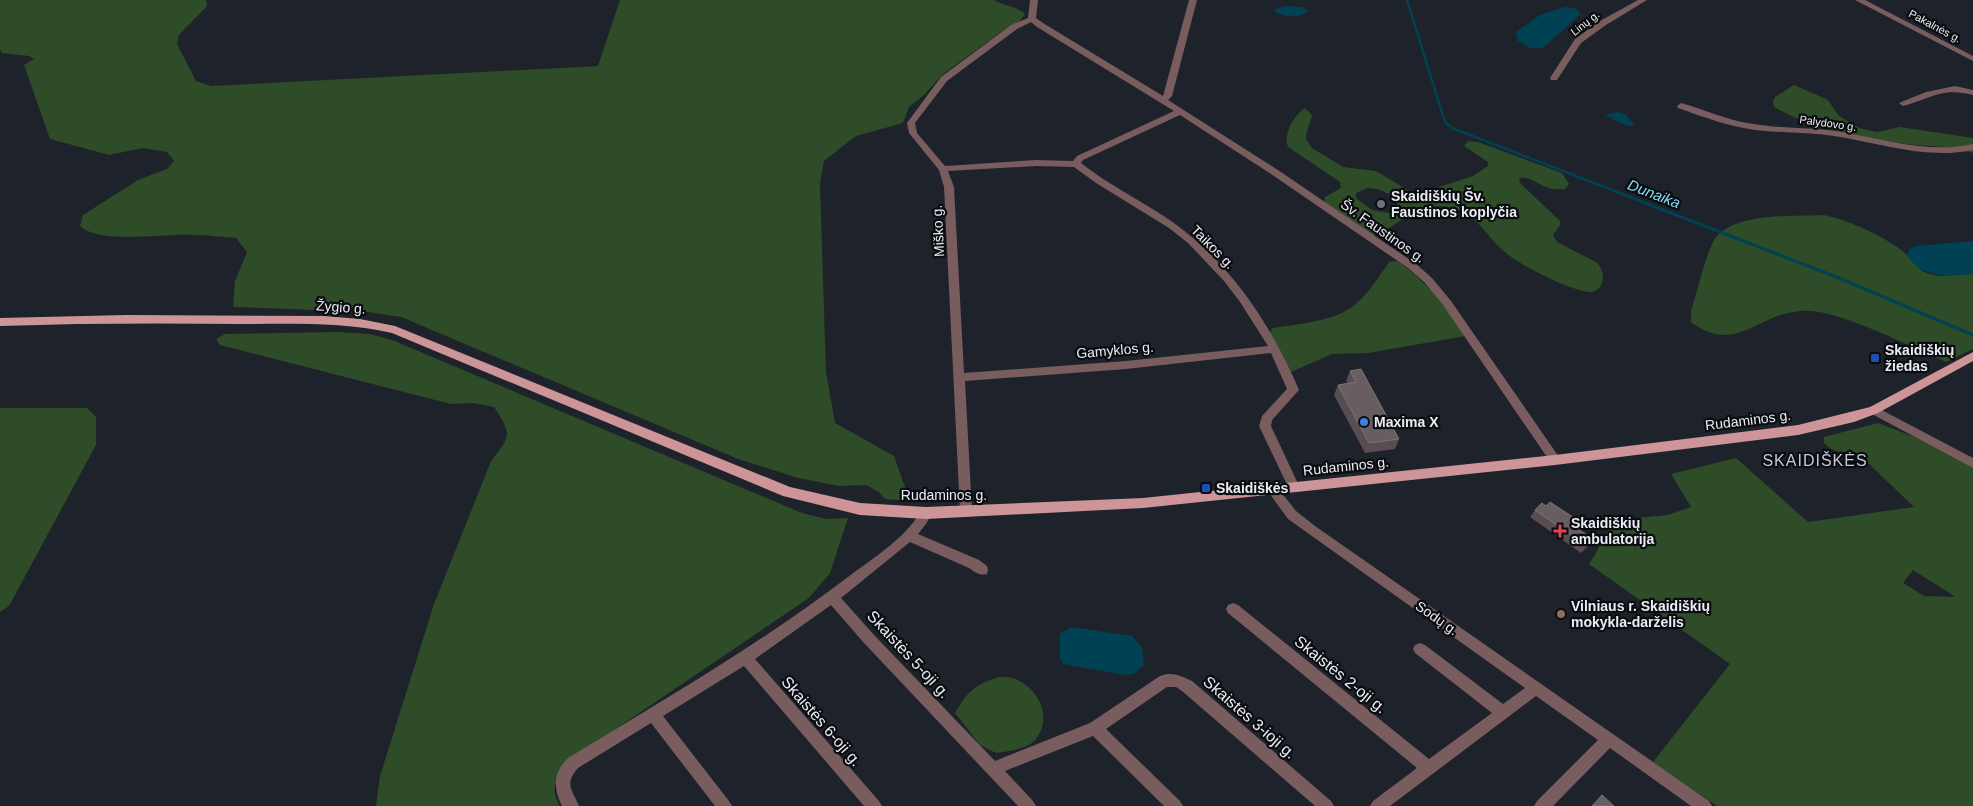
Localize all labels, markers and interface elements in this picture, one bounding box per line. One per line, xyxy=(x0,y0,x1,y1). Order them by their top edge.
street label: Pakalnės g. xyxy=(1907,7,1963,45)
street label: Linų g. xyxy=(1568,8,1602,38)
street label: Palydovo g. xyxy=(1799,113,1857,133)
water label: Dunaika xyxy=(1625,176,1683,211)
place label: Skaidiškių Šv. Faustinos koplyčia xyxy=(1391,187,1517,220)
street label: Šv. Faustinos g. xyxy=(1338,196,1428,266)
marker: Skaidiškių Šv. Faustinos koplyčia xyxy=(1375,198,1387,210)
street label: Miško g. xyxy=(929,205,947,257)
street label: Taikos g. xyxy=(1188,222,1238,272)
street label: Žygio g. xyxy=(316,297,366,317)
street label: Gamyklos g. xyxy=(1076,339,1154,361)
place label: Skaidiškių žiedas xyxy=(1885,342,1954,374)
marker: Skaidiškių žiedas xyxy=(1869,352,1881,364)
street label: Rudaminos g. xyxy=(1704,407,1792,433)
place label: Maxima X xyxy=(1374,414,1439,430)
marker: Maxima X xyxy=(1358,416,1370,428)
district label: SKAIDIŠKĖS xyxy=(1762,451,1868,469)
street label: Rudaminos g. xyxy=(1302,454,1390,478)
place label: Skaidiškės xyxy=(1216,480,1289,496)
marker: Skaidiškės xyxy=(1200,482,1212,494)
street label: Rudaminos g. xyxy=(901,487,987,503)
place label: Skaidiškių ambulatorija xyxy=(1571,515,1654,547)
marker: Skaidiškių ambulatorija xyxy=(1553,524,1567,538)
street label: Sodų g. xyxy=(1413,598,1461,638)
place label: Vilniaus r. Skaidiškių mokykla-darželis xyxy=(1571,598,1710,630)
street label: Skaistės 5-oji g. xyxy=(864,607,953,701)
marker: Vilniaus r. Skaidiškių mokykla-darželis xyxy=(1555,608,1567,620)
street label: Skaistės 2-oji g. xyxy=(1291,632,1390,717)
street label: Skaistės 6-oji g. xyxy=(778,673,865,770)
street label: Skaistės 3-ioji g. xyxy=(1200,673,1299,762)

